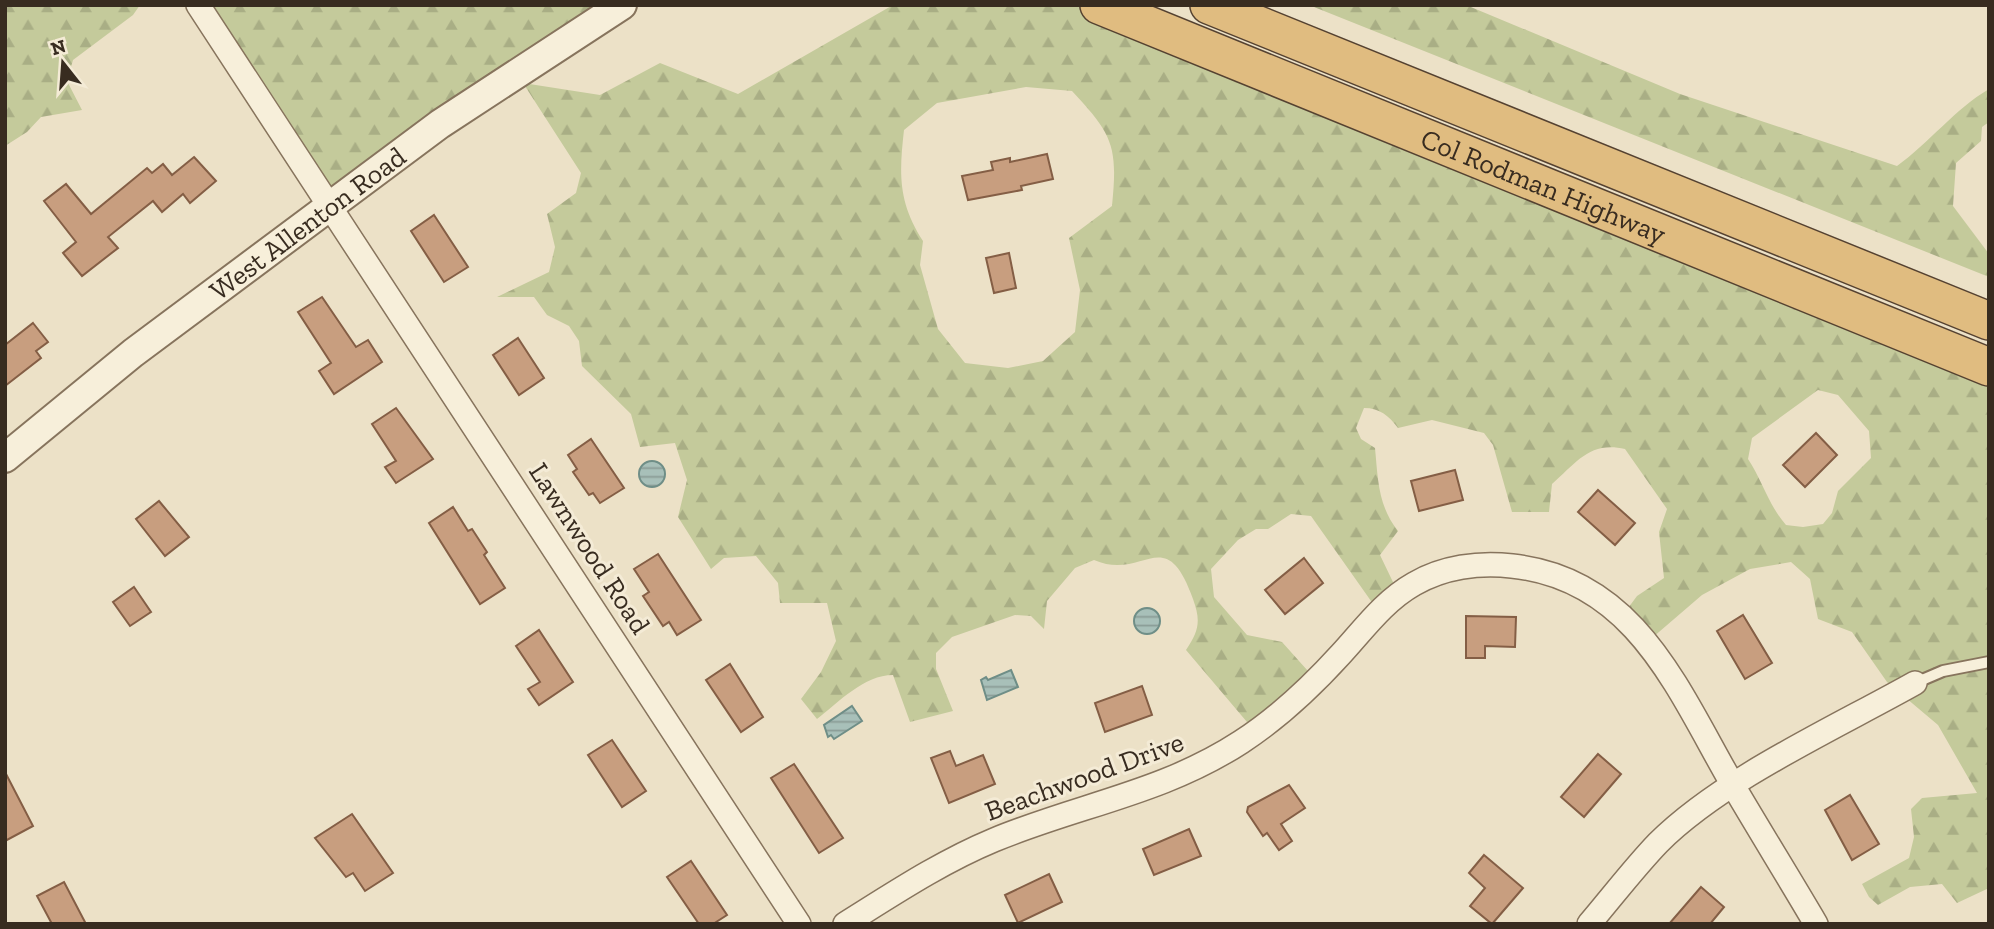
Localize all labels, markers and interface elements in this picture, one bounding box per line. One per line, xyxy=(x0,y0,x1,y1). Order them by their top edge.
north arrow xyxy=(28,28,98,98)
text: N xyxy=(48,34,68,60)
street label: Col Rodman Highway xyxy=(1416,122,1671,251)
street label: West Allenton Road xyxy=(203,140,412,307)
street label: Lawnwood Road xyxy=(522,457,657,640)
street label: Beachwood Drive xyxy=(980,725,1188,828)

